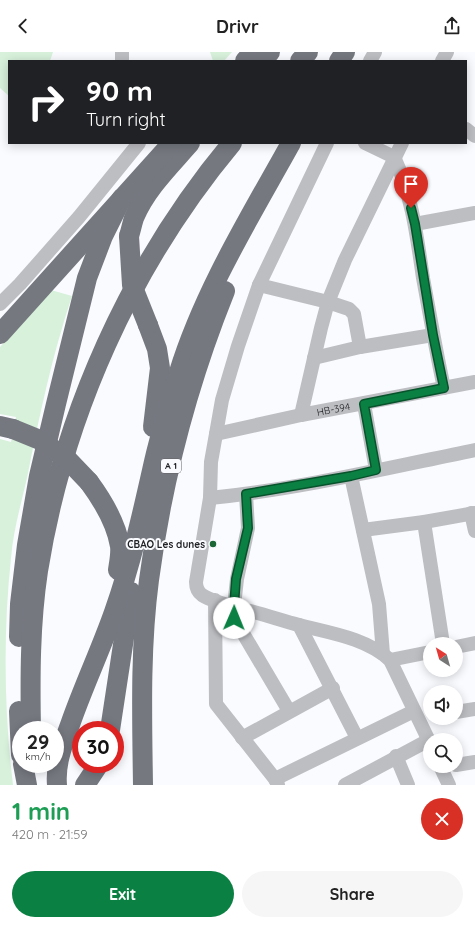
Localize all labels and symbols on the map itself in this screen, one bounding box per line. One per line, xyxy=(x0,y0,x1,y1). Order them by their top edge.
pin xyxy=(394,167,428,208)
street label: HB-394 xyxy=(316,400,351,419)
road number: A 1 xyxy=(161,459,181,473)
place label: CBAO Les dunes xyxy=(127,538,205,551)
marker: CBAO Les dunes xyxy=(208,539,218,549)
position arrow xyxy=(213,597,255,639)
north arrow xyxy=(423,637,463,677)
speed limit sign: 30 xyxy=(72,721,124,773)

